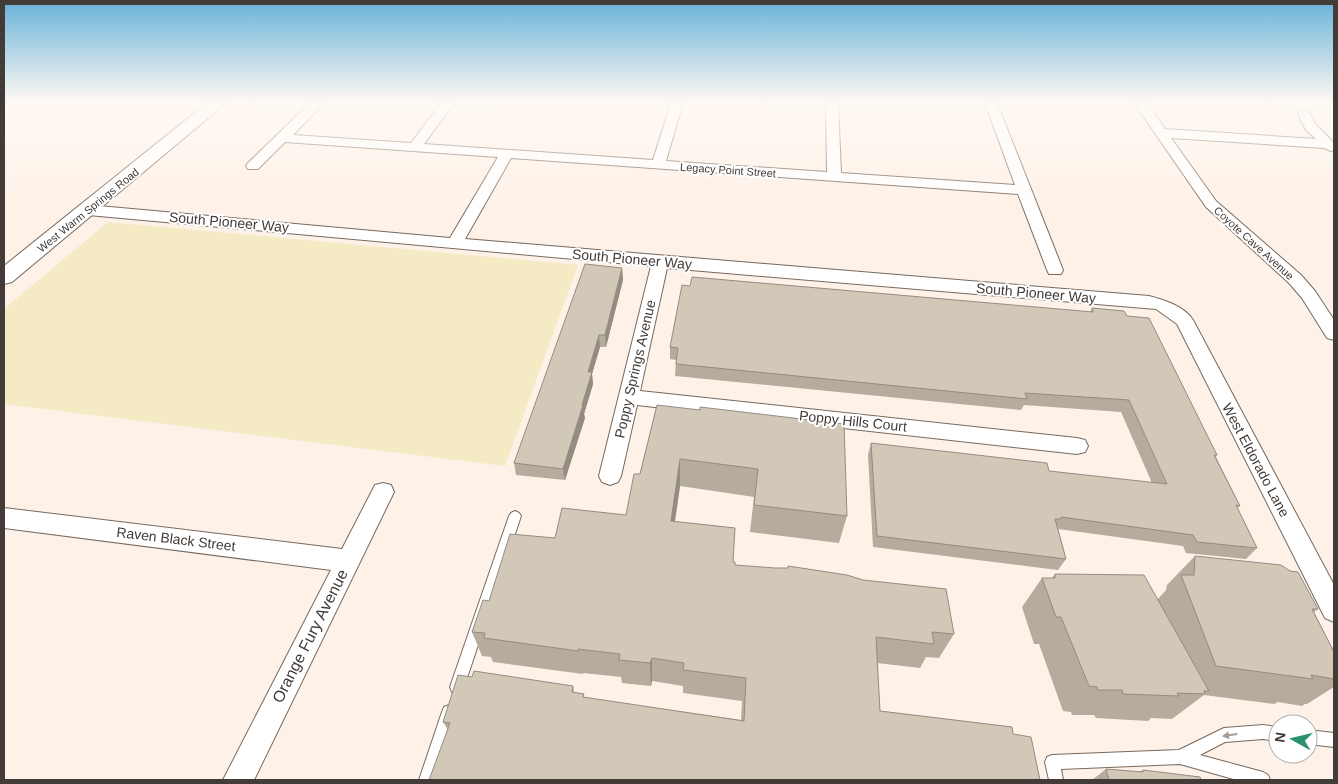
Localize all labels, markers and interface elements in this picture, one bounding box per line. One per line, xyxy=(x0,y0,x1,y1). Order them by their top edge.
street label: Legacy Point Street xyxy=(680,161,776,179)
street label: West Warm Springs Road xyxy=(35,166,141,254)
street label: Coyote Cave Avenue xyxy=(1212,204,1296,282)
street label: South Pioneer Way xyxy=(168,209,290,235)
street label: South Pioneer Way xyxy=(571,246,693,272)
street label: South Pioneer Way xyxy=(975,280,1097,306)
street label: Poppy Springs Avenue xyxy=(611,298,659,440)
street label: West Eldorado Lane xyxy=(1219,400,1293,520)
street label: Poppy Hills Court xyxy=(798,407,908,435)
street label: Raven Black Street xyxy=(116,524,237,554)
street label: Orange Fury Avenue xyxy=(269,566,351,706)
north arrow xyxy=(1268,714,1318,764)
one-way arrow xyxy=(1221,731,1237,739)
text: N xyxy=(1271,731,1289,743)

